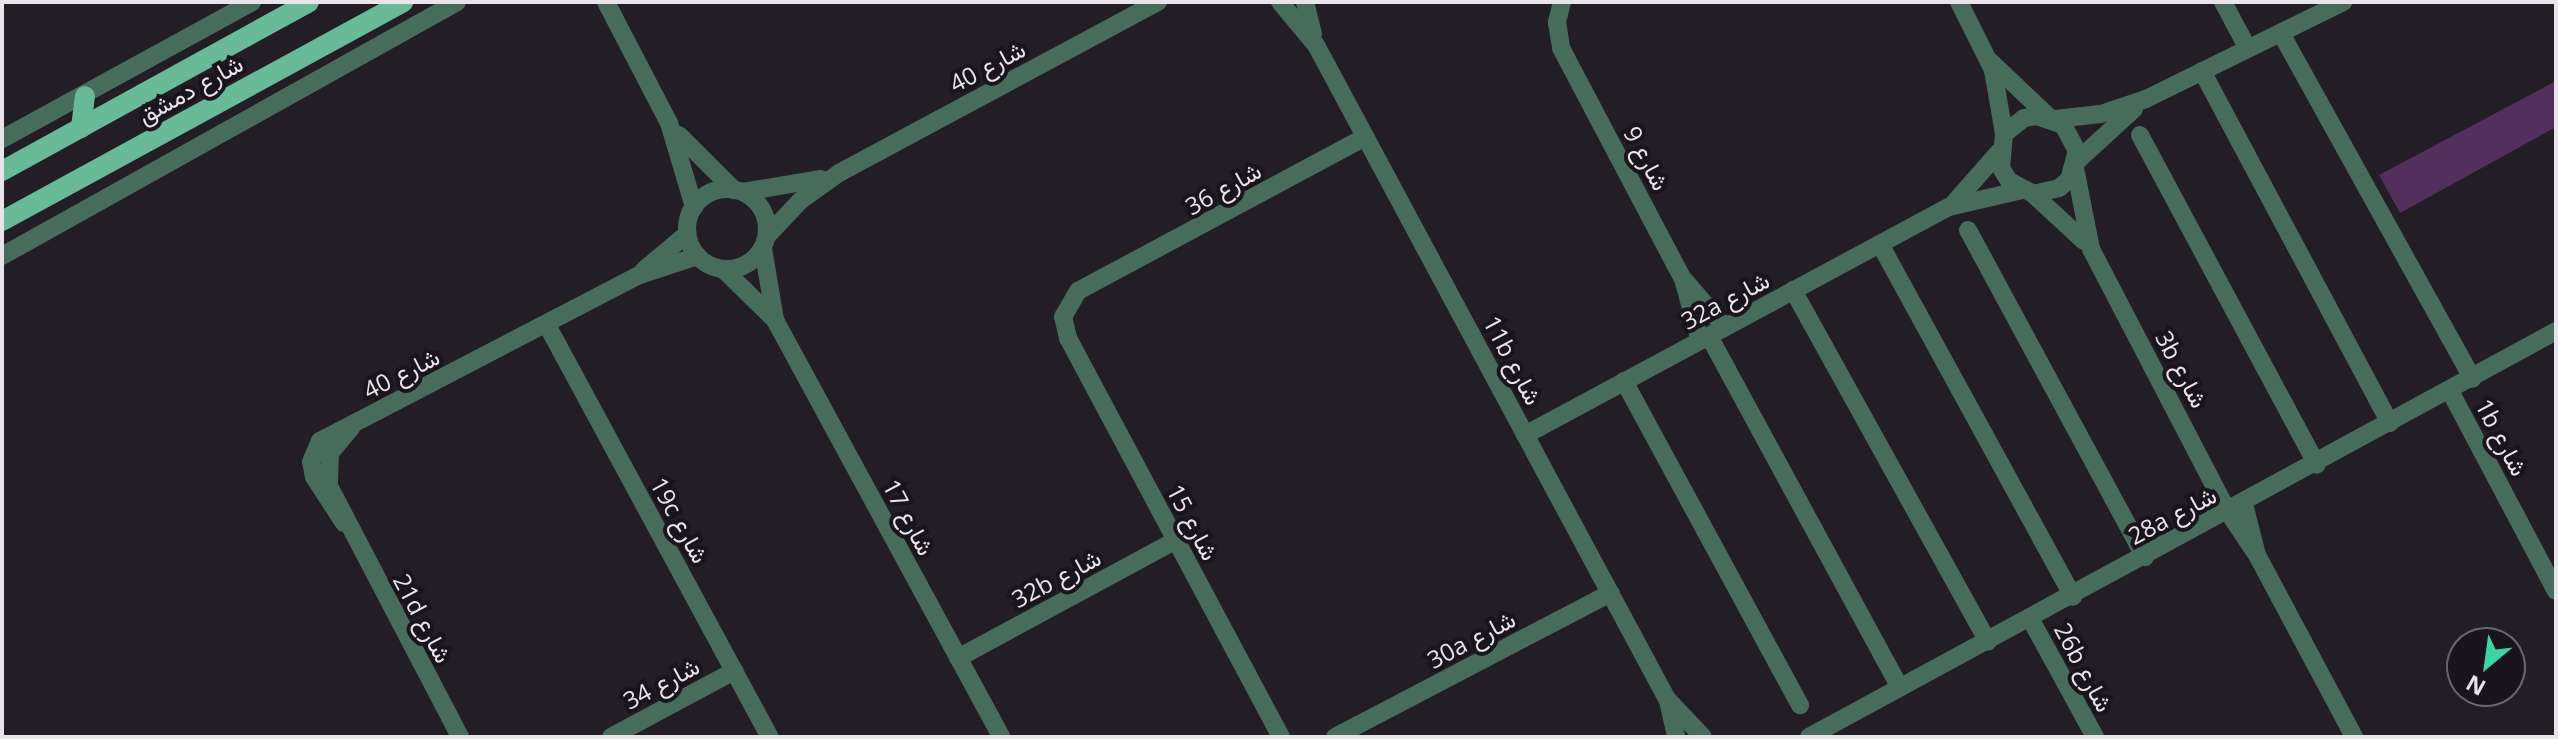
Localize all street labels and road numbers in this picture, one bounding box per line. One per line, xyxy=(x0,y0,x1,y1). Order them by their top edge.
street label: شارع 40 xyxy=(944,34,1030,98)
street label: شارع دمشق xyxy=(132,48,248,130)
street label: شارع 9 xyxy=(1618,121,1676,195)
street label: شارع 36 xyxy=(1180,156,1266,220)
street label: 32a شارع xyxy=(1676,265,1774,335)
street label: 11b شارع xyxy=(1478,311,1548,409)
street label: 3b شارع xyxy=(2150,326,2214,412)
street label: شارع 40 xyxy=(358,342,444,404)
street label: 1b شارع xyxy=(2470,394,2534,480)
street label: 19c شارع xyxy=(645,472,715,568)
street label: شارع 17 xyxy=(877,474,941,560)
street label: شارع 15 xyxy=(1161,479,1225,565)
street label: 28a شارع xyxy=(2123,480,2221,550)
street label: 32b شارع xyxy=(1007,543,1105,613)
street label: 21d شارع xyxy=(388,569,458,667)
street label: 30a شارع xyxy=(1422,604,1520,674)
street label: 26b شارع xyxy=(2049,618,2119,716)
street label: شارع 34 xyxy=(618,651,704,715)

